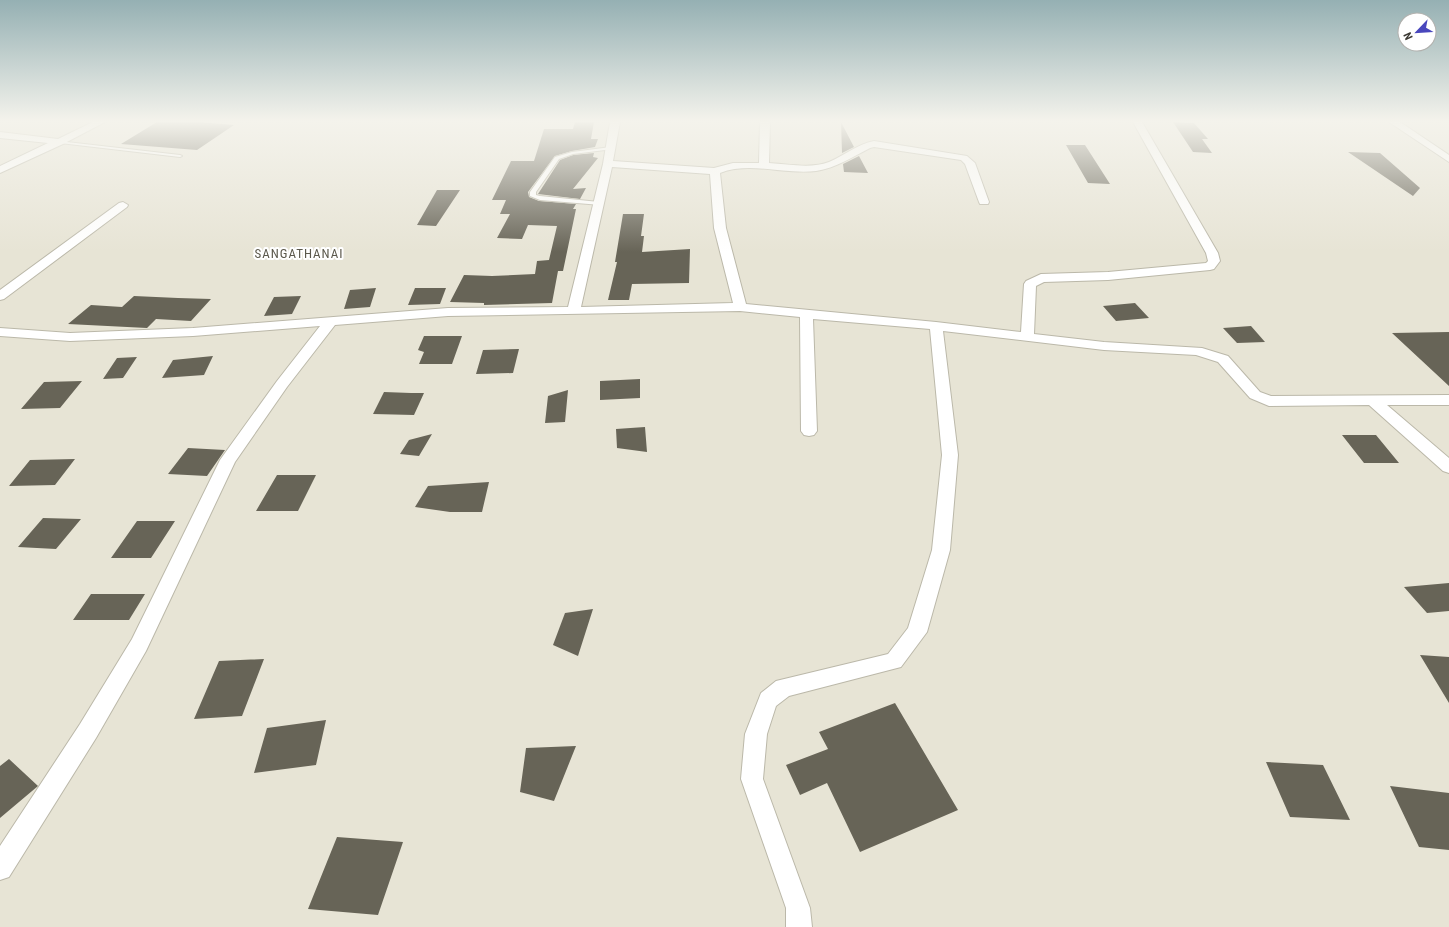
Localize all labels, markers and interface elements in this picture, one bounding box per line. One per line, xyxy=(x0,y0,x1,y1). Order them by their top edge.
north arrow xyxy=(1397,12,1437,52)
text: N xyxy=(1401,30,1416,42)
district label: SANGATHANAI xyxy=(254,246,344,261)

